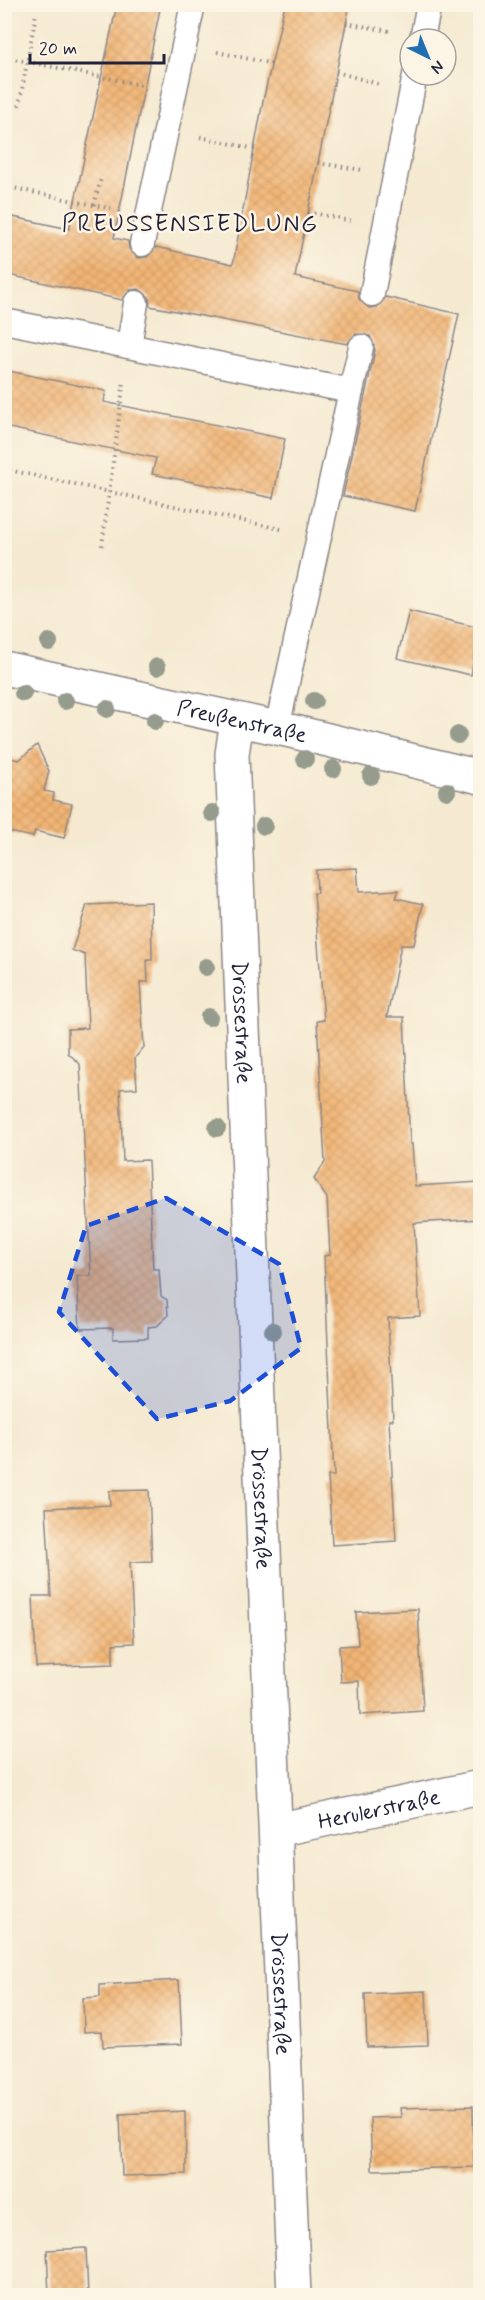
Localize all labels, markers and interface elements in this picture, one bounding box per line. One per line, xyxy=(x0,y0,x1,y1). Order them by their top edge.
scale bar xyxy=(30,27,164,65)
north arrow xyxy=(398,27,458,87)
text: 20 m xyxy=(39,37,77,61)
text: N xyxy=(426,56,448,78)
district label: PREUSSENSIEDLUNG xyxy=(62,209,318,240)
street label: Preußenstraße xyxy=(174,695,310,750)
street label: Drössestraße xyxy=(224,961,257,1085)
street label: Drössestraße xyxy=(244,1446,277,1570)
street label: Herulerstraße xyxy=(316,1784,443,1837)
street label: Drössestraße xyxy=(263,1932,296,2056)

